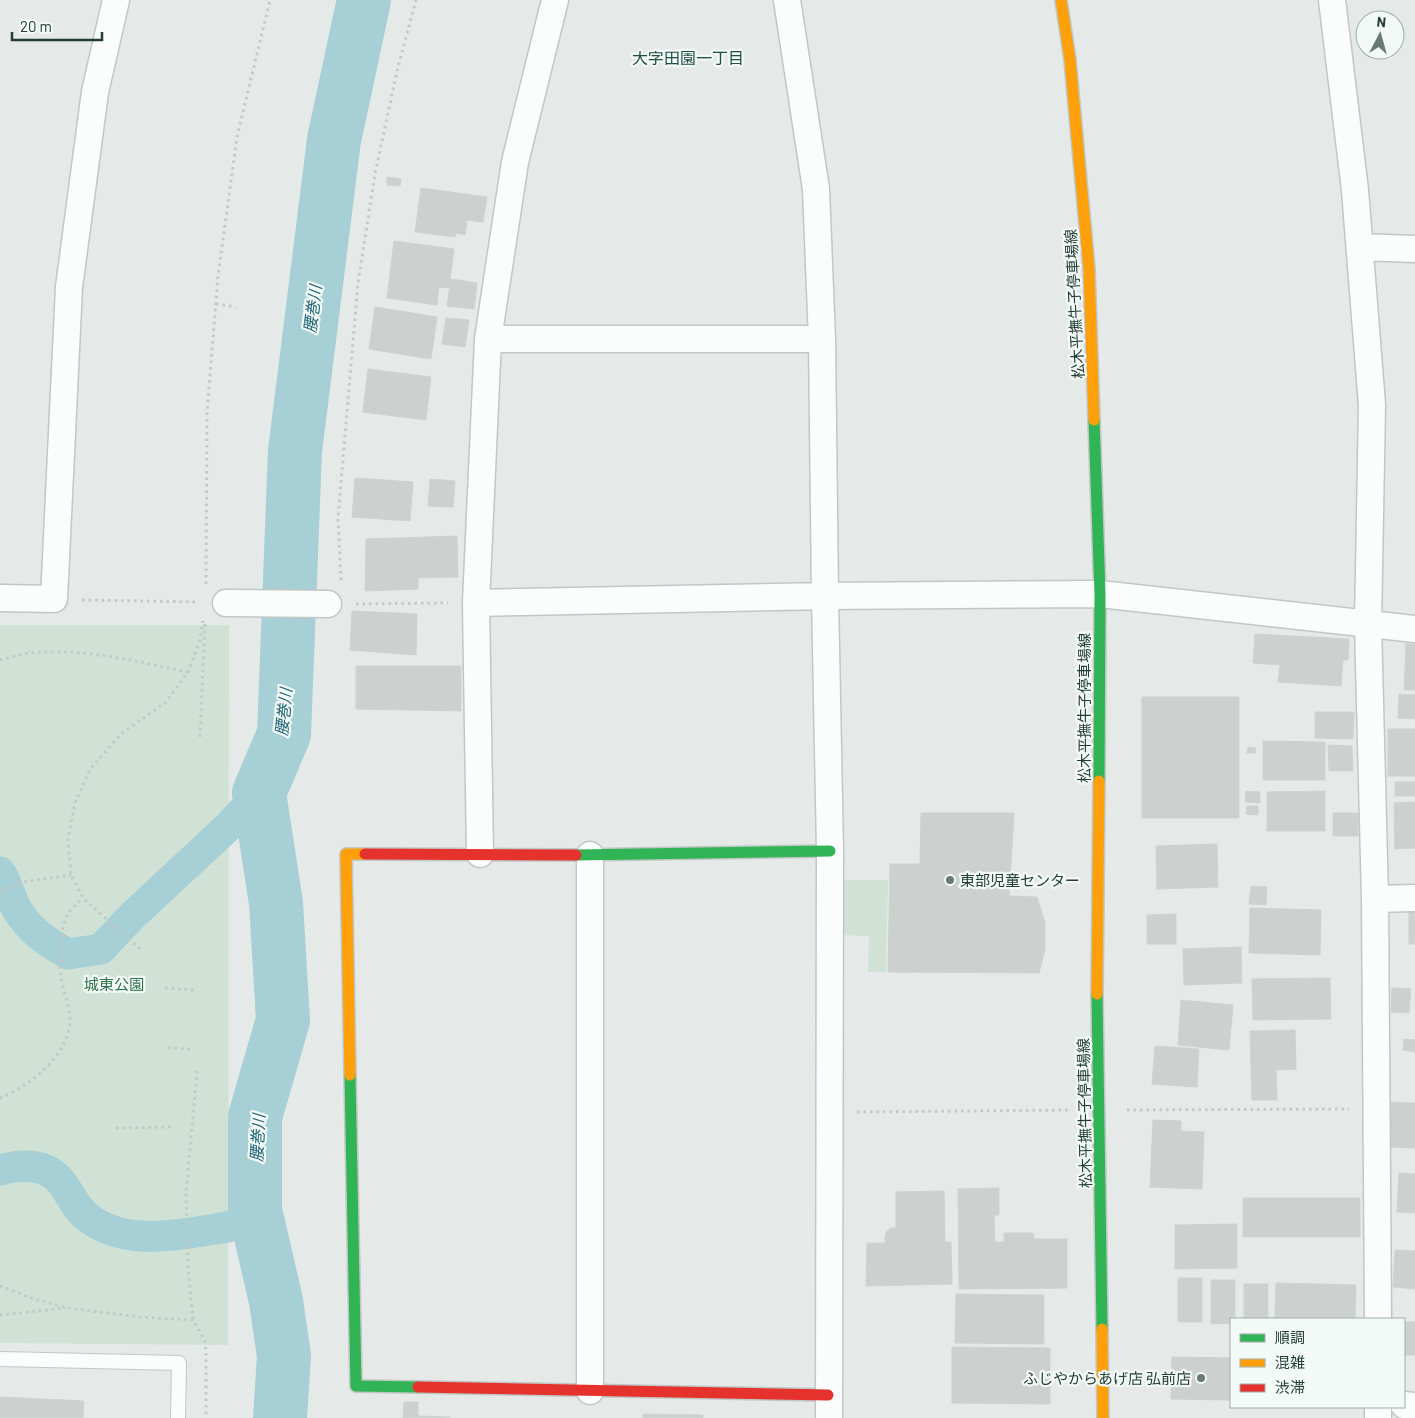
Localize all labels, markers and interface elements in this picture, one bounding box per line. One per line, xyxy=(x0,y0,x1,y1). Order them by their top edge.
scale bar xyxy=(12,10,102,42)
north arrow xyxy=(1355,10,1405,60)
text: N xyxy=(1376,13,1387,31)
text: 20 m xyxy=(20,17,52,35)
district label: 大字田園一丁目 xyxy=(632,48,744,67)
street label: 松木平撫牛子停車場線 xyxy=(1061,229,1087,379)
water label: 腰巻川 xyxy=(300,282,325,334)
street label: 松木平撫牛子停車場線 xyxy=(1075,633,1093,783)
water label: 腰巻川 xyxy=(271,685,295,737)
place label: 東部児童センター xyxy=(960,871,1080,889)
marker: 東部児童センター xyxy=(944,874,956,886)
park label: 城東公園 xyxy=(84,975,144,993)
street label: 松木平撫牛子停車場線 xyxy=(1074,1038,1094,1188)
water label: 腰巻川 xyxy=(246,1112,268,1162)
legend xyxy=(1230,1318,1405,1408)
text: 順調 xyxy=(1275,1328,1305,1346)
text: 混雑 xyxy=(1275,1353,1305,1371)
place label: ふじやからあげ店 弘前店 xyxy=(1023,1369,1191,1387)
marker: ふじやからあげ店 弘前店 xyxy=(1195,1372,1207,1384)
text: 渋滞 xyxy=(1275,1378,1305,1396)

